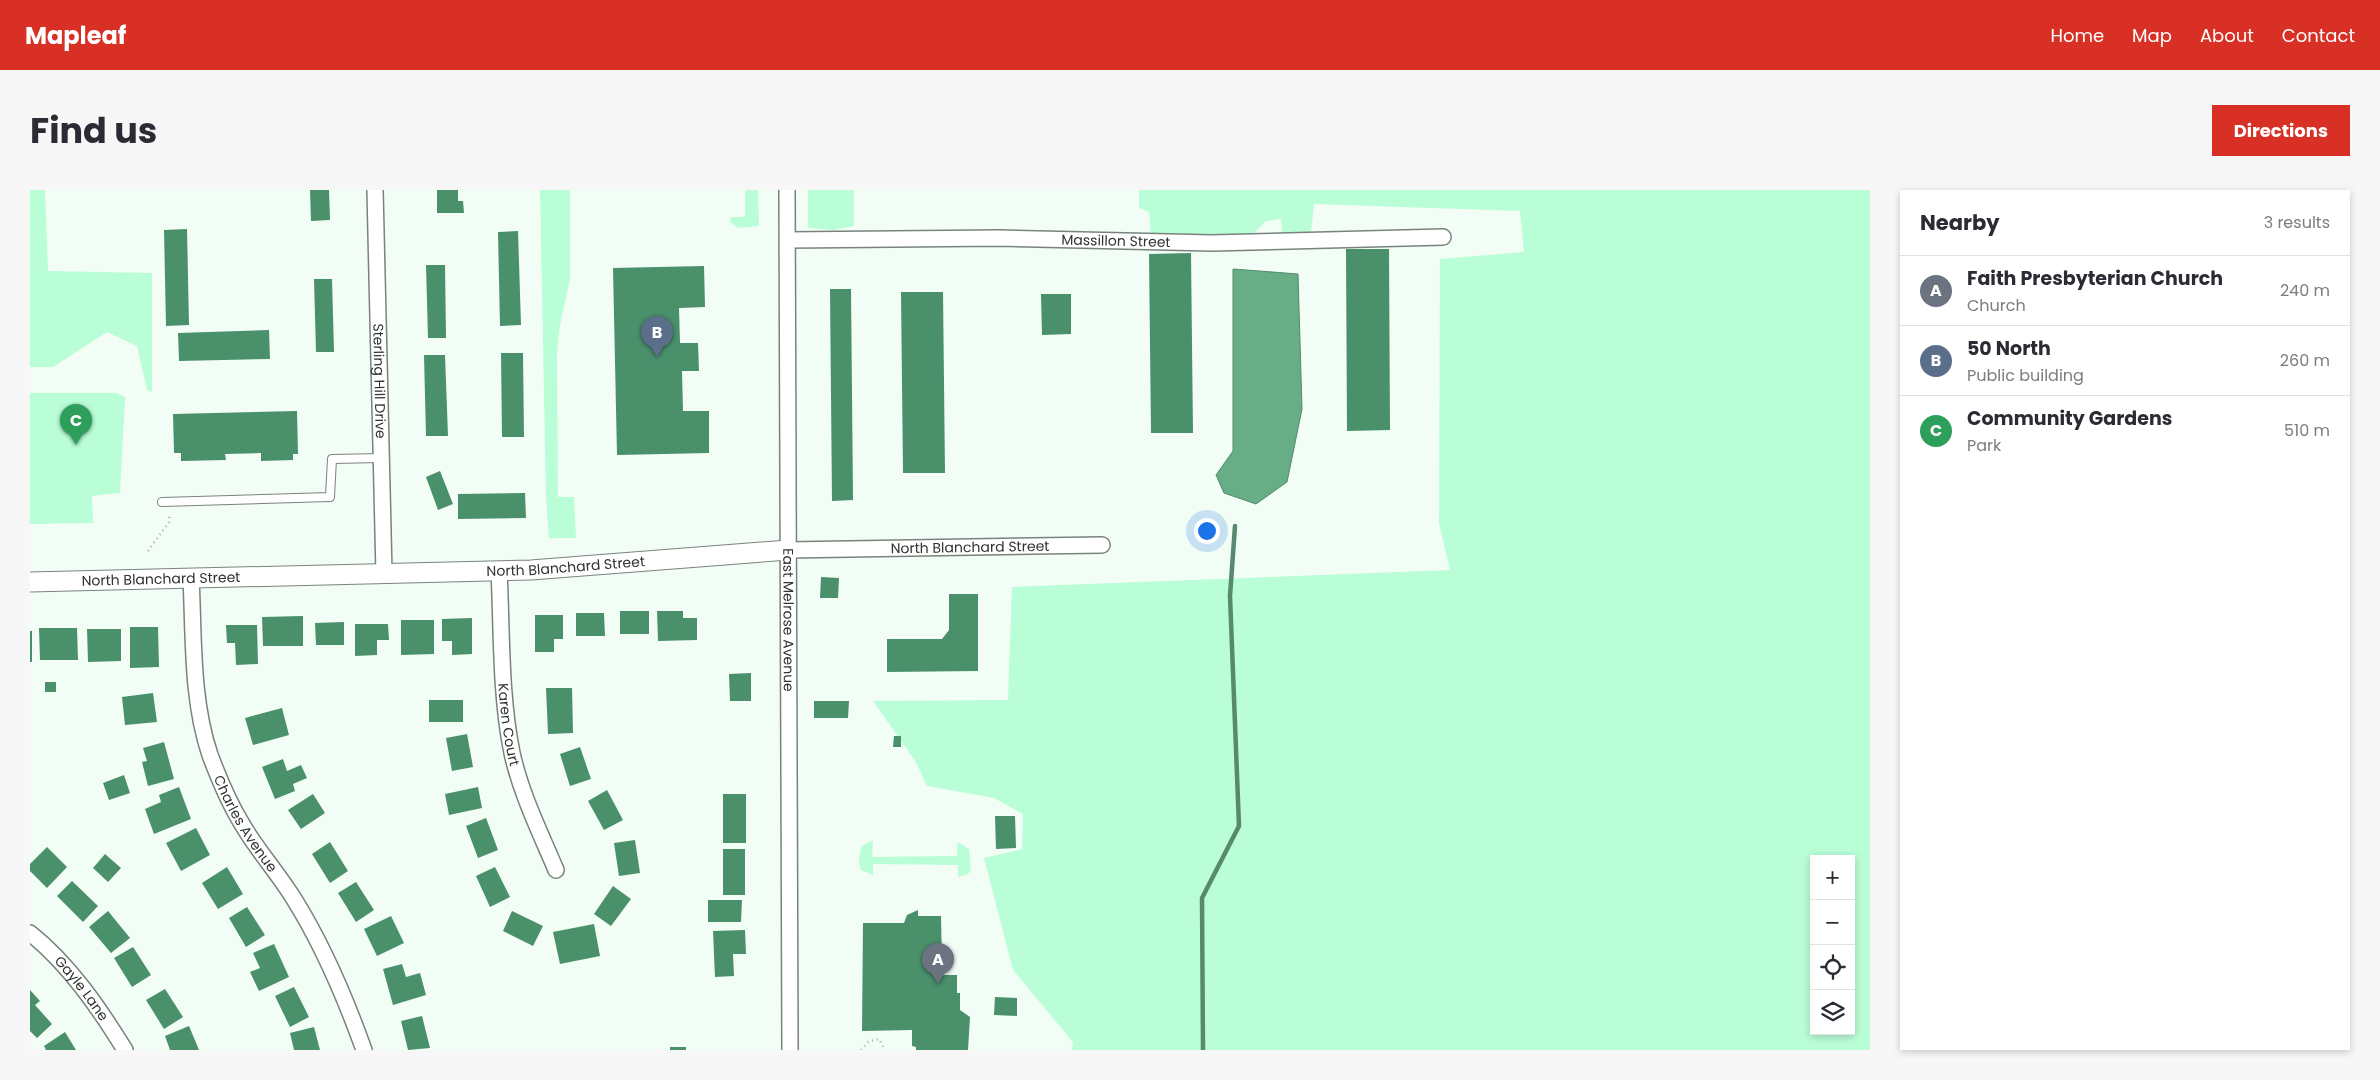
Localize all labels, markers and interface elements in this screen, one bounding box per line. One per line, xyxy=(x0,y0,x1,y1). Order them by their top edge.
text: Mapleaf xyxy=(25,19,126,52)
text: Home xyxy=(2050,23,2104,48)
text: Map xyxy=(2132,23,2172,48)
text: About xyxy=(2200,23,2254,48)
text: Contact xyxy=(2282,23,2355,48)
button: Directions xyxy=(2212,105,2350,156)
text: Find us xyxy=(30,106,157,155)
text: Nearby xyxy=(1920,208,2000,237)
text: 3 results xyxy=(2264,211,2330,234)
street label: Massillon Street xyxy=(1061,229,1171,252)
text: Faith Presbyterian Church xyxy=(1967,265,2223,292)
text: A xyxy=(1930,279,1942,302)
text: 240 m xyxy=(2280,279,2330,302)
text: Church xyxy=(1967,294,2026,317)
pin: B xyxy=(641,316,673,357)
street label: Sterling Hill Drive xyxy=(368,323,391,439)
text: 50 North xyxy=(1967,335,2051,362)
text: B xyxy=(1931,349,1941,372)
text: 260 m xyxy=(2280,349,2330,372)
text: Public building xyxy=(1967,364,2084,387)
pin: C xyxy=(60,404,92,445)
text: Community Gardens xyxy=(1967,405,2172,432)
text: C xyxy=(1930,419,1942,442)
text: 510 m xyxy=(2284,419,2330,442)
text: Park xyxy=(1967,434,2001,457)
your location xyxy=(1194,518,1220,544)
street label: North Blanchard Street xyxy=(890,536,1050,558)
street label: East Melrose Avenue xyxy=(778,548,799,692)
street label: North Blanchard Street xyxy=(486,551,646,581)
street label: North Blanchard Street xyxy=(81,567,241,591)
street label: Karen Court xyxy=(493,682,525,768)
street label: Charles Avenue xyxy=(209,772,282,876)
map controls xyxy=(1810,855,1855,1035)
button: + xyxy=(1810,855,1855,900)
button: − xyxy=(1810,900,1855,945)
pin: A xyxy=(922,943,954,984)
button: locate xyxy=(1810,945,1855,990)
street label: Gayle Lane xyxy=(50,951,114,1025)
button: layers xyxy=(1810,990,1855,1035)

